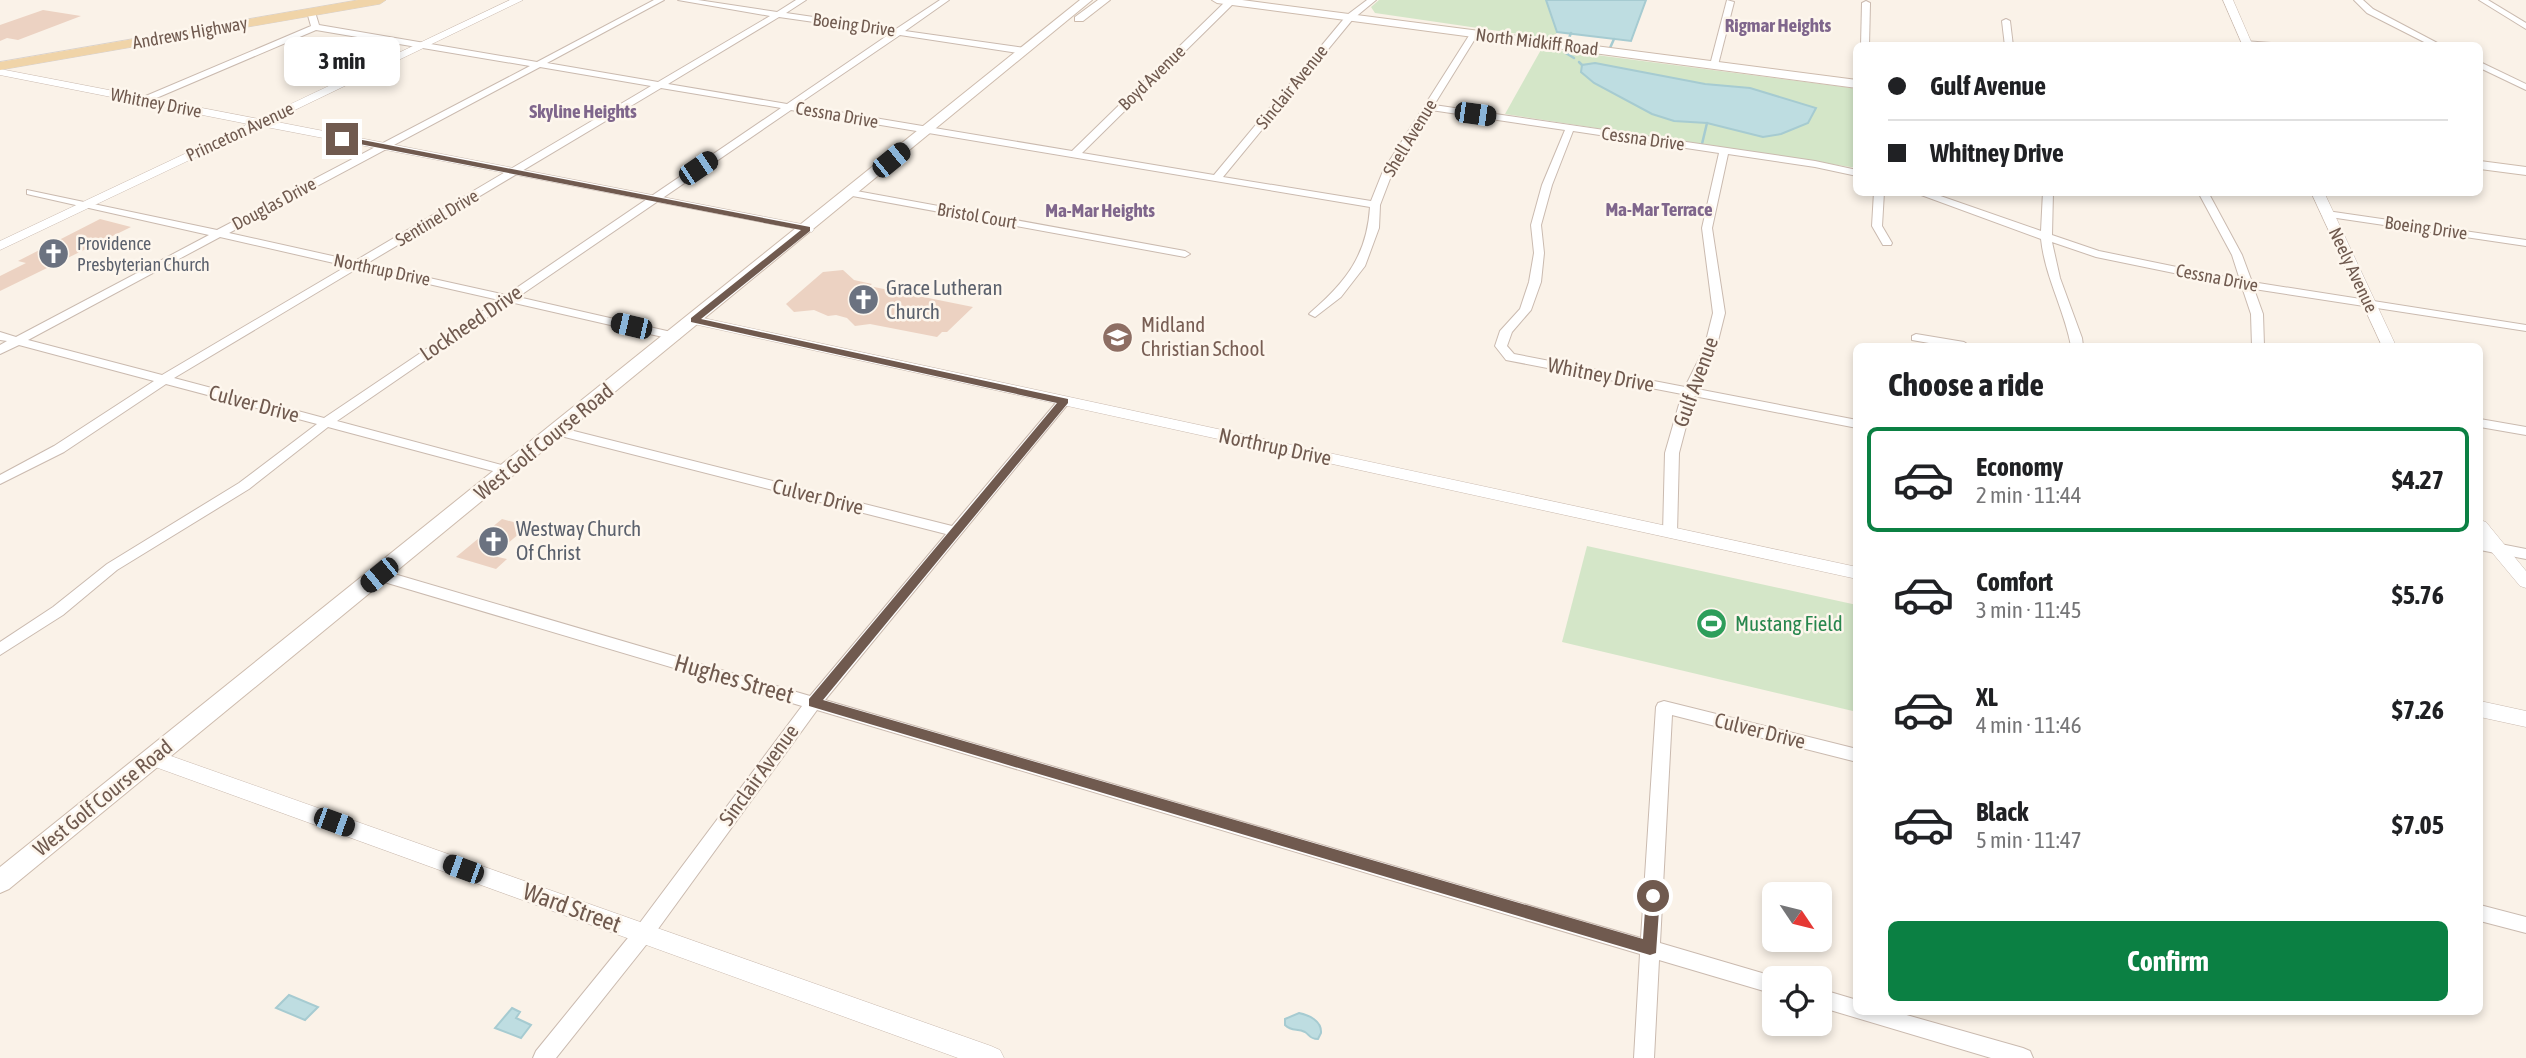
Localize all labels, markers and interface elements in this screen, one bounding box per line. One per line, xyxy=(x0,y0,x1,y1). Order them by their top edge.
street label: Boeing Drive xyxy=(811,8,897,41)
street label: Andrews Highway xyxy=(131,12,249,53)
district label: Rigmar Heights xyxy=(1725,14,1831,36)
street label: North Midkiff Road xyxy=(1475,24,1600,59)
callout: 3 min xyxy=(284,38,400,86)
street label: Sinclair Avenue xyxy=(1251,40,1332,133)
street label: Boyd Avenue xyxy=(1114,41,1189,115)
text: 3 min xyxy=(319,48,365,74)
text: Gulf Avenue xyxy=(1930,71,2046,101)
street label: Whitney Drive xyxy=(109,83,204,122)
street label: Shell Avenue xyxy=(1378,95,1441,180)
street label: Princeton Avenue xyxy=(183,97,297,166)
street label: Cessna Drive xyxy=(794,97,880,132)
district label: Skyline Heights xyxy=(529,100,637,122)
car xyxy=(1453,101,1498,127)
street label: Cessna Drive xyxy=(1600,122,1686,155)
route end xyxy=(326,123,358,155)
text: Whitney Drive xyxy=(1930,138,2064,168)
car xyxy=(869,139,914,181)
car xyxy=(675,148,722,188)
street label: Douglas Drive xyxy=(228,173,319,234)
street label: Sentinel Drive xyxy=(392,185,482,250)
street label: Bristol Court xyxy=(936,198,1019,233)
district label: Ma-Mar Terrace xyxy=(1605,198,1713,220)
district label: Ma-Mar Heights xyxy=(1045,199,1155,221)
street label: Boeing Drive xyxy=(2383,211,2469,244)
street label: Neely Avenue xyxy=(2325,224,2382,316)
place label: Providence Presbyterian Church xyxy=(77,233,210,275)
church icon: Providence Presbyterian Church xyxy=(37,237,71,271)
street label: Northrup Drive xyxy=(332,249,432,290)
street label: Cessna Drive xyxy=(2174,259,2260,296)
place label: Grace Lutheran Church xyxy=(886,275,1003,323)
street label: Lockheed Drive xyxy=(415,279,526,365)
church icon: Grace Lutheran Church xyxy=(846,283,880,317)
car xyxy=(609,311,654,341)
place label: Midland Christian School xyxy=(1141,312,1265,360)
school or university icon: Midland Christian School xyxy=(1101,320,1135,354)
street label: Gulf Avenue xyxy=(1668,334,1722,430)
street label: Whitney Drive xyxy=(1546,352,1657,396)
text: Choose a ride xyxy=(1888,366,2044,403)
street label: West Golf Course Road xyxy=(469,378,617,504)
street label: Culver Drive xyxy=(206,379,302,427)
street label: Northrup Drive xyxy=(1217,422,1334,470)
icon: car xyxy=(1892,448,1955,511)
text: Economy xyxy=(1976,452,2063,482)
text: $4.27 xyxy=(2392,465,2444,495)
street label: Culver Drive xyxy=(770,473,866,519)
text: 2 min · 11:44 xyxy=(1976,482,2082,508)
place label: Westway Church Of Christ xyxy=(516,516,641,564)
church icon: Westway Church Of Christ xyxy=(476,524,510,558)
car xyxy=(357,554,402,596)
icon: car xyxy=(1892,563,1955,626)
text: Comfort xyxy=(1976,567,2053,597)
text: $5.76 xyxy=(2392,580,2444,610)
text: 3 min · 11:45 xyxy=(1976,597,2082,623)
sports icon: Mustang Field xyxy=(1695,607,1729,641)
place label: Mustang Field xyxy=(1735,611,1843,635)
street label: Hughes Street xyxy=(671,649,797,708)
icon: car xyxy=(1892,678,1955,741)
text: XL xyxy=(1976,682,1998,712)
text: $7.26 xyxy=(2392,695,2444,725)
street label: Culver Drive xyxy=(1712,707,1808,753)
text: 4 min · 11:46 xyxy=(1976,712,2082,738)
street label: Sinclair Avenue xyxy=(714,719,803,830)
street label: West Golf Course Road xyxy=(28,734,176,860)
icon: car xyxy=(1892,793,1955,856)
text: Black xyxy=(1976,797,2028,827)
car xyxy=(311,805,358,839)
text: $7.05 xyxy=(2392,810,2444,840)
text: 5 min · 11:47 xyxy=(1976,827,2082,853)
car xyxy=(440,852,487,886)
street label: Ward Street xyxy=(520,877,625,938)
route start xyxy=(1637,880,1669,912)
north arrow xyxy=(1762,882,1832,952)
map controls xyxy=(1762,882,1832,1036)
button: Confirm xyxy=(1888,921,2448,1001)
button: locate xyxy=(1762,966,1832,1036)

